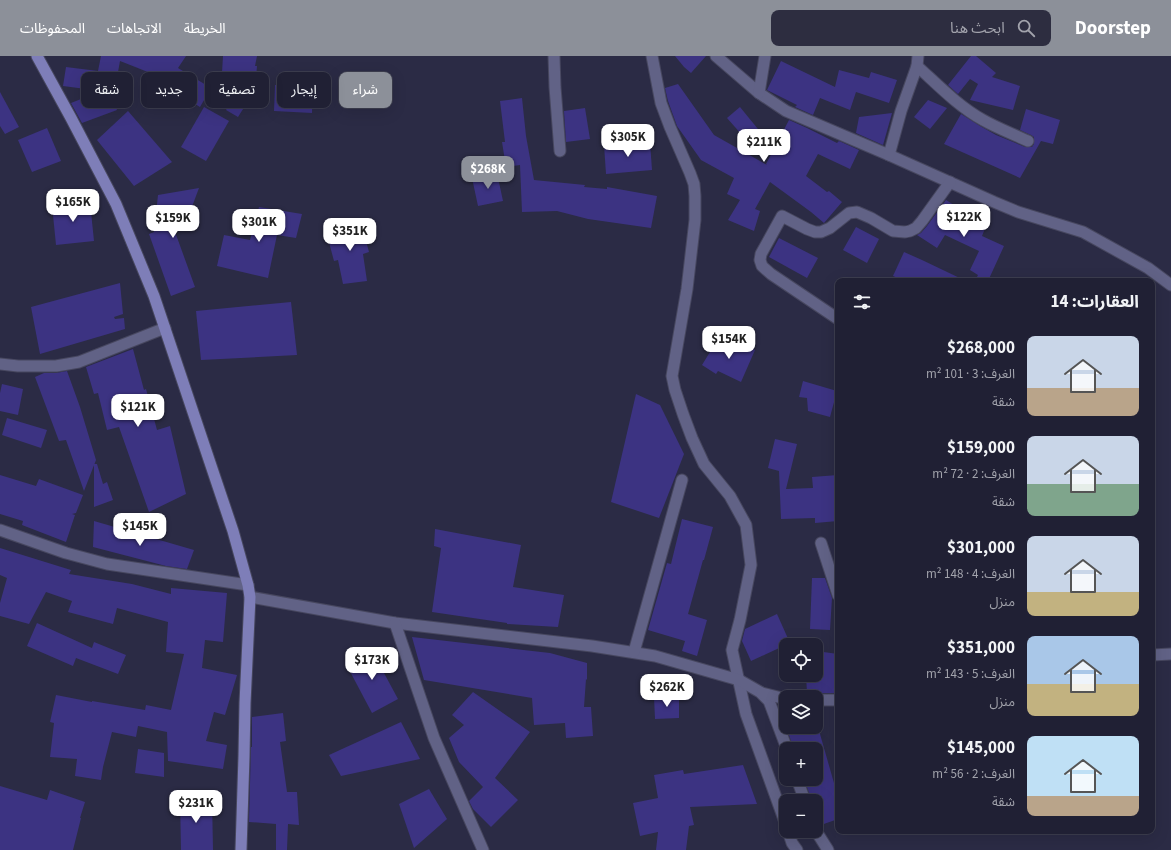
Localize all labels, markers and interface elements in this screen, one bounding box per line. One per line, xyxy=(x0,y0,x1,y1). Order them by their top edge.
search box xyxy=(771,10,1051,46)
text: Doorstep xyxy=(1075,15,1151,42)
icon: search xyxy=(1015,17,1037,39)
text: ابحث هنا xyxy=(950,18,1005,39)
text: المحفوظات xyxy=(20,19,85,39)
text: الاتجاهات xyxy=(107,19,162,39)
text: الخريطة xyxy=(184,19,226,39)
chip: شقة xyxy=(81,72,133,108)
chip: جديد xyxy=(141,72,197,108)
chip: تصفية xyxy=(205,72,269,108)
chip: إيجار xyxy=(277,72,331,108)
chip: شراء xyxy=(339,72,392,108)
pin: $305K xyxy=(600,124,656,158)
text: $305K xyxy=(610,128,646,146)
pin: $211K xyxy=(736,129,792,163)
text: $211K xyxy=(746,133,782,151)
pin: $268K xyxy=(460,156,516,190)
text: $268K xyxy=(470,160,506,178)
pin: $165K xyxy=(45,189,101,223)
text: $165K xyxy=(55,193,91,211)
pin: $122K xyxy=(936,204,992,238)
pin: $159K xyxy=(145,205,201,239)
text: $122K xyxy=(946,208,982,226)
text: $159K xyxy=(155,209,191,227)
pin: $301K xyxy=(231,209,287,243)
text: $301K xyxy=(241,213,277,231)
pin: $351K xyxy=(322,218,378,252)
text: $351K xyxy=(332,222,368,240)
text: العقارات: 14 xyxy=(1050,290,1139,314)
icon: filters xyxy=(851,291,873,313)
pin: $154K xyxy=(701,326,757,360)
text: $154K xyxy=(711,330,747,348)
text: $268,000 xyxy=(947,336,1015,360)
icon: home xyxy=(1059,352,1107,400)
text: الغرف: 3 · 101 m² xyxy=(926,365,1015,383)
text: شقة xyxy=(992,393,1015,411)
pin: $121K xyxy=(110,394,166,428)
text: $121K xyxy=(120,398,156,416)
text: $159,000 xyxy=(947,436,1015,460)
icon: home xyxy=(1059,452,1107,500)
text: الغرف: 2 · 72 m² xyxy=(932,465,1015,483)
text: شقة xyxy=(992,493,1015,511)
pin: $145K xyxy=(112,513,168,547)
text: $145K xyxy=(122,517,158,535)
text: $301,000 xyxy=(947,536,1015,560)
icon: home xyxy=(1059,552,1107,600)
text: الغرف: 4 · 148 m² xyxy=(926,565,1015,583)
text: منزل xyxy=(990,593,1015,611)
text: $351,000 xyxy=(947,636,1015,660)
map controls xyxy=(779,638,823,838)
button: locate xyxy=(779,638,823,682)
pin: $173K xyxy=(344,647,400,681)
text: $173K xyxy=(354,651,390,669)
icon: home xyxy=(1059,652,1107,700)
text: الغرف: 5 · 143 m² xyxy=(926,665,1015,683)
pin: $262K xyxy=(639,674,695,708)
text: $262K xyxy=(649,678,685,696)
button: layers xyxy=(779,690,823,734)
text: منزل xyxy=(990,693,1015,711)
text: $145,000 xyxy=(947,736,1015,760)
button: + xyxy=(779,742,823,786)
icon: home xyxy=(1059,752,1107,800)
text: الغرف: 2 · 56 m² xyxy=(932,765,1015,783)
pin: $231K xyxy=(168,790,224,824)
text: شقة xyxy=(992,793,1015,811)
text: $231K xyxy=(178,794,214,812)
button: − xyxy=(779,794,823,838)

